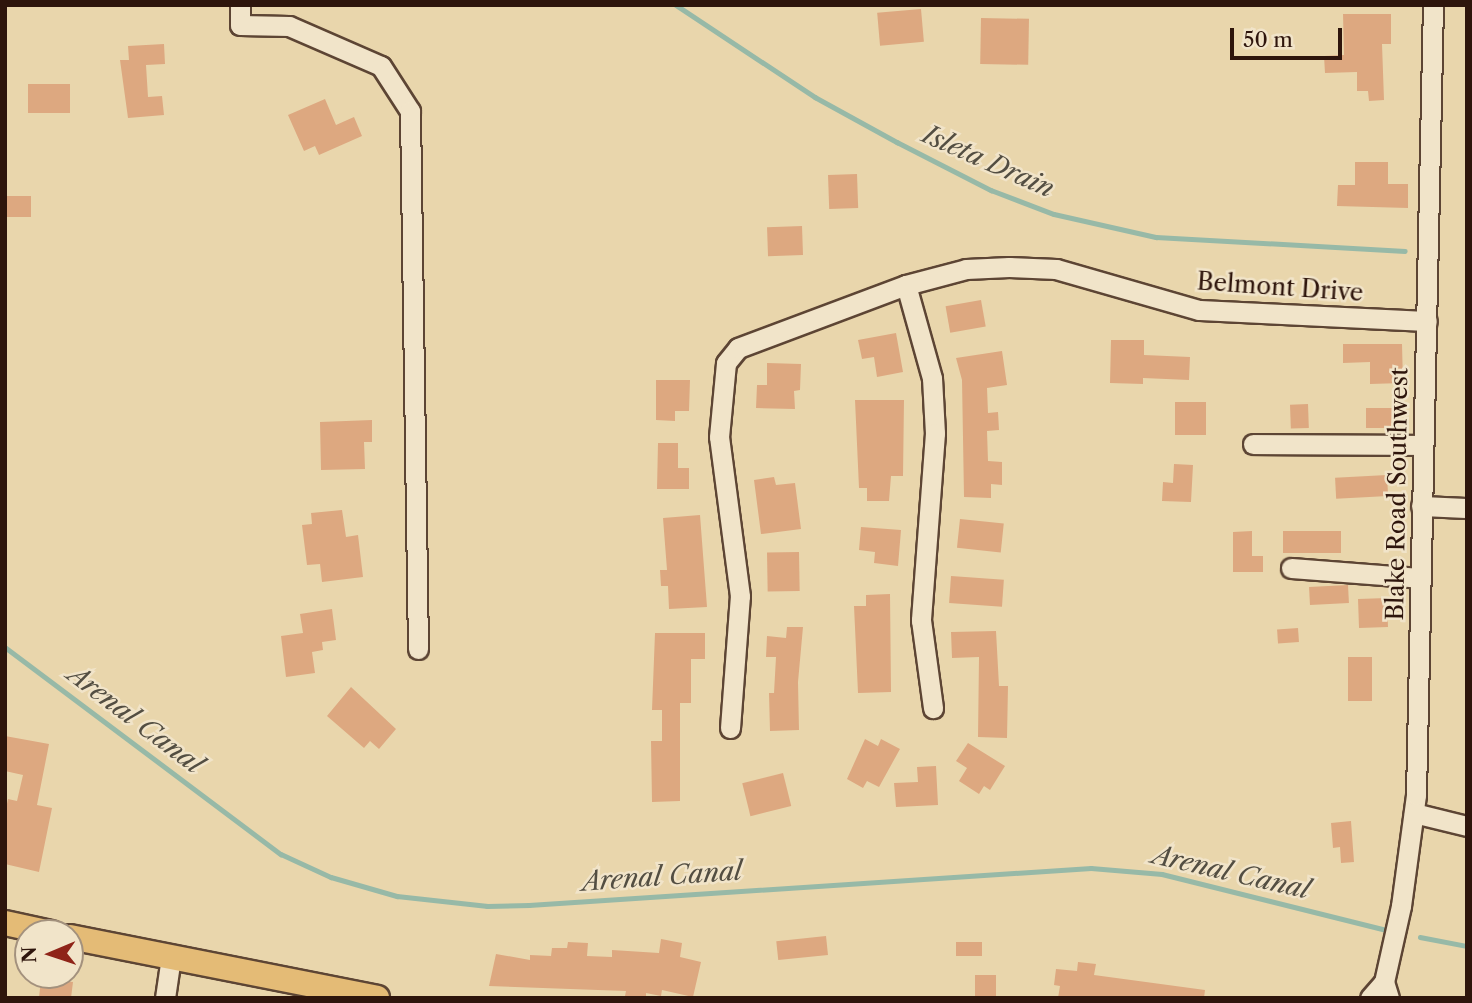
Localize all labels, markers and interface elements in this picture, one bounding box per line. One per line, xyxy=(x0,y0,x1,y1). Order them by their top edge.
scale bar xyxy=(1234,14,1346,58)
text: 50 m xyxy=(1243,27,1293,52)
water label: Isleta Drain xyxy=(917,119,1059,205)
street label: Belmont Drive xyxy=(1196,267,1364,307)
street label: Blake Road Southwest xyxy=(1380,367,1414,621)
water label: Arenal Canal xyxy=(61,659,209,781)
water label: Arenal Canal xyxy=(1149,840,1313,906)
water label: Arenal Canal xyxy=(581,856,743,898)
north arrow xyxy=(14,919,84,989)
text: N xyxy=(18,946,41,963)

